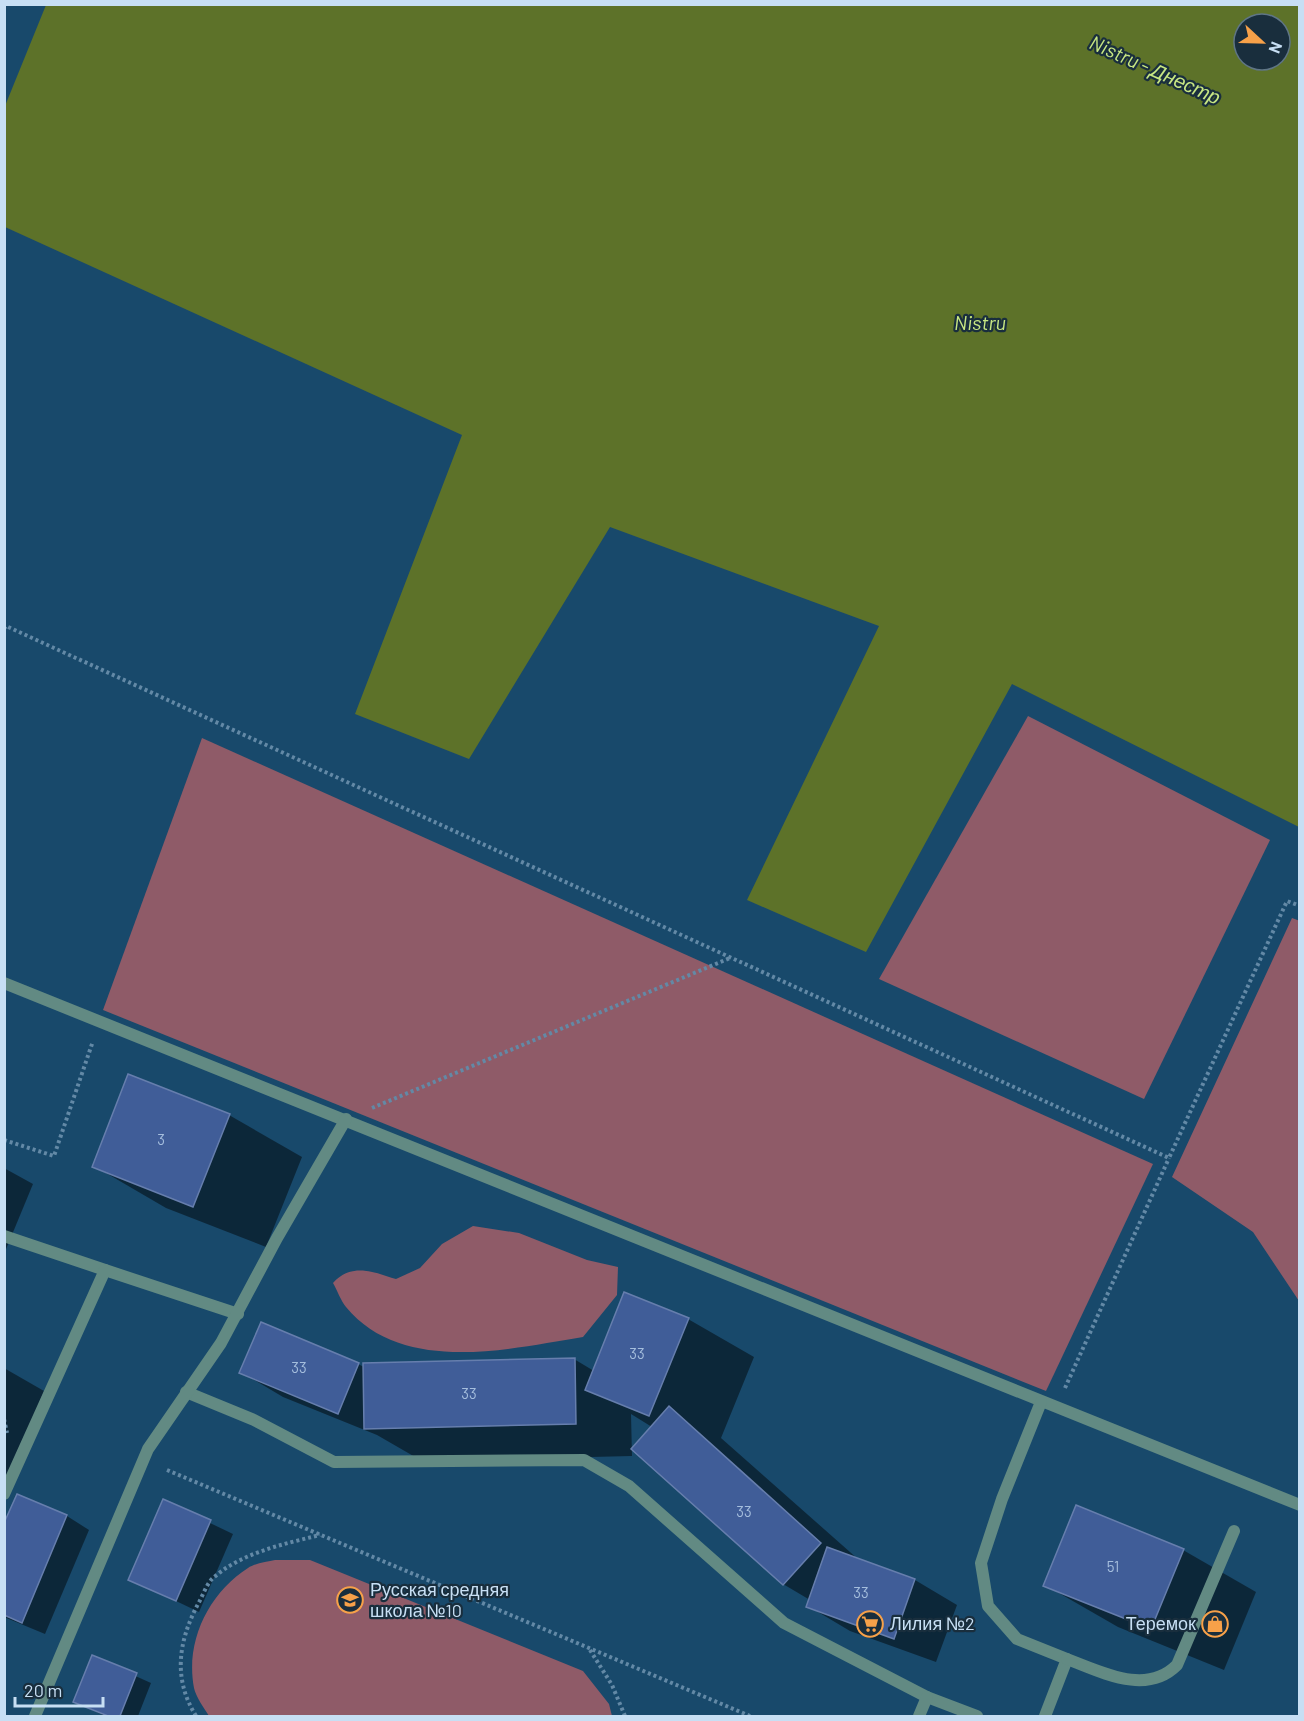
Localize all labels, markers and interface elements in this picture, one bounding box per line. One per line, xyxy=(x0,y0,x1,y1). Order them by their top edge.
north arrow xyxy=(1232,12,1292,72)
water label: Nistru - Днестр xyxy=(1086,29,1225,109)
text: N xyxy=(1266,39,1287,56)
water label: Nistru xyxy=(954,310,1006,334)
house number: 3 xyxy=(157,1130,165,1148)
house number: 33 xyxy=(629,1344,645,1362)
house number: 33 xyxy=(291,1358,307,1376)
house number: 33 xyxy=(461,1384,477,1402)
house number: 33 xyxy=(736,1502,752,1520)
house number: 51 xyxy=(1107,1557,1119,1575)
place label: Русская средняя школа №10 xyxy=(370,1578,509,1621)
house number: 33 xyxy=(853,1583,869,1601)
school or university icon: Русская средняя школа №10 xyxy=(335,1585,365,1615)
supermarket icon: Лилия №2 xyxy=(855,1609,885,1639)
shop icon: Теремок xyxy=(1200,1609,1230,1639)
place label: Лилия №2 xyxy=(890,1612,975,1634)
place label: Теремок xyxy=(1126,1612,1196,1634)
scale bar xyxy=(15,1670,104,1708)
text: 20 m xyxy=(24,1679,62,1701)

